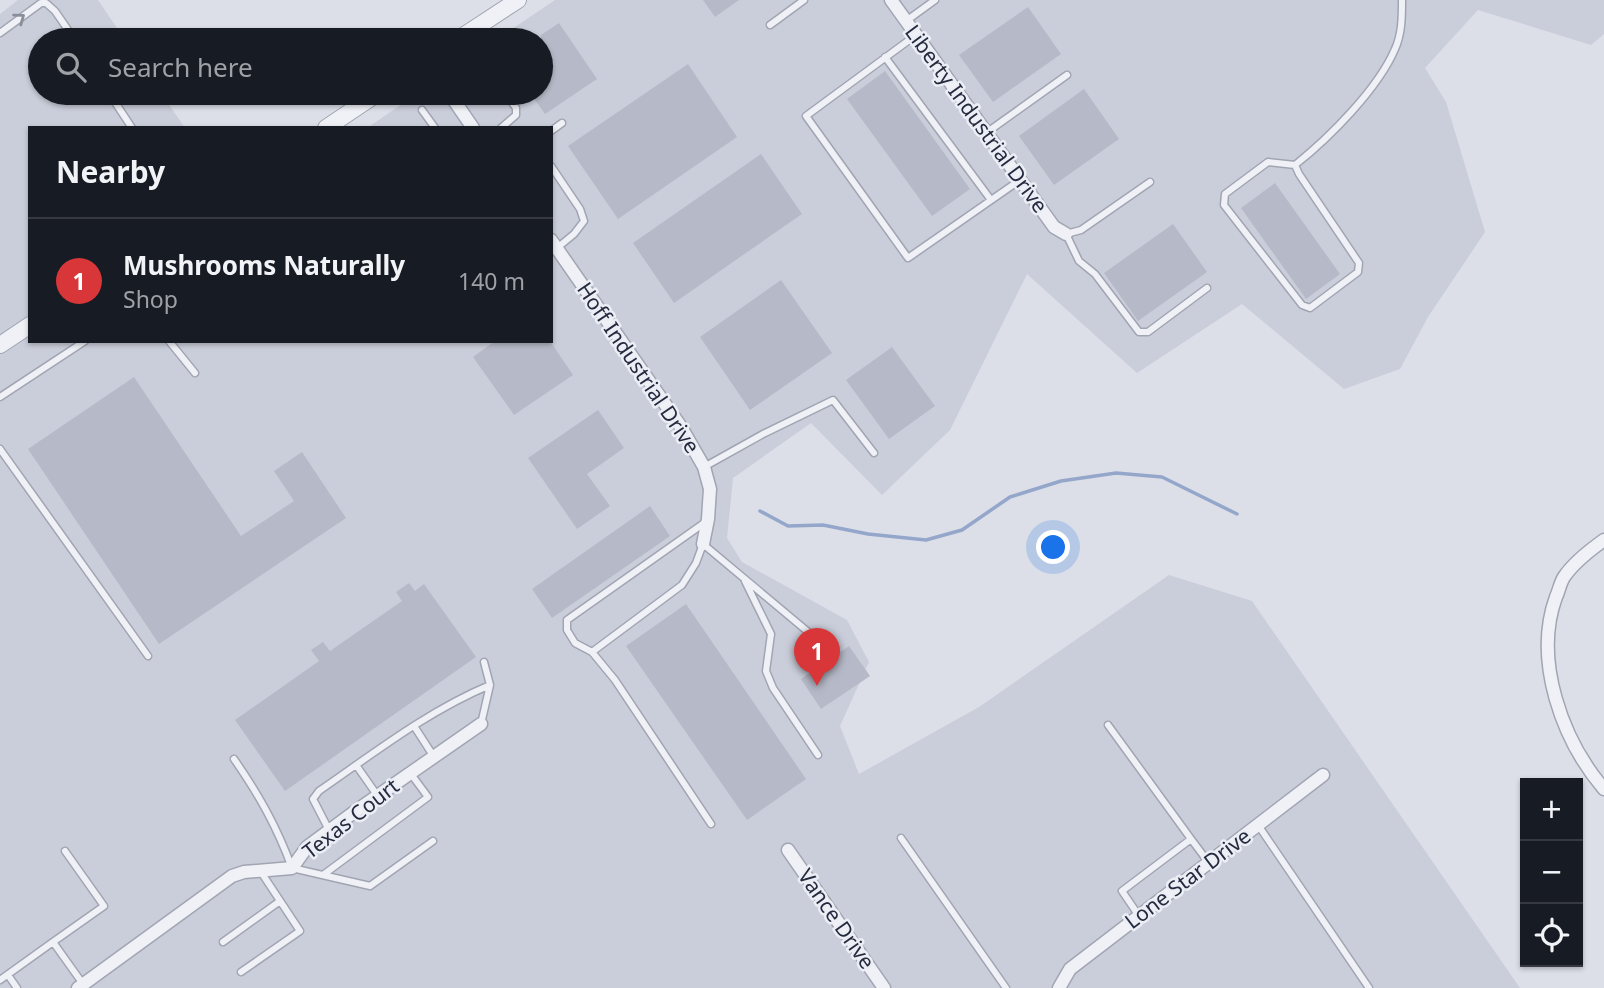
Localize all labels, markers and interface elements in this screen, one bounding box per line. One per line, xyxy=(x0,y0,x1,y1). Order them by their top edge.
one-way arrow xyxy=(12,14,25,27)
street label: Liberty Industrial Drive xyxy=(899,19,1055,218)
search box xyxy=(28,28,553,105)
icon: search xyxy=(52,48,90,86)
text: Search here xyxy=(108,49,253,85)
text: Nearby xyxy=(56,151,165,192)
text: Mushrooms Naturally xyxy=(123,247,405,283)
text: 1 xyxy=(72,265,86,297)
text: 140 m xyxy=(458,265,525,297)
street label: Hoff Industrial Drive xyxy=(571,277,706,458)
text: Shop xyxy=(123,283,178,315)
your location xyxy=(1036,530,1070,564)
pin: 1 xyxy=(794,628,840,686)
street label: Texas Court xyxy=(296,771,405,865)
map controls xyxy=(1520,778,1583,967)
button: + xyxy=(1520,778,1583,841)
street label: Lone Star Drive xyxy=(1119,822,1256,935)
button: − xyxy=(1520,841,1583,904)
street label: Vance Drive xyxy=(792,863,882,974)
button: locate xyxy=(1520,904,1583,967)

